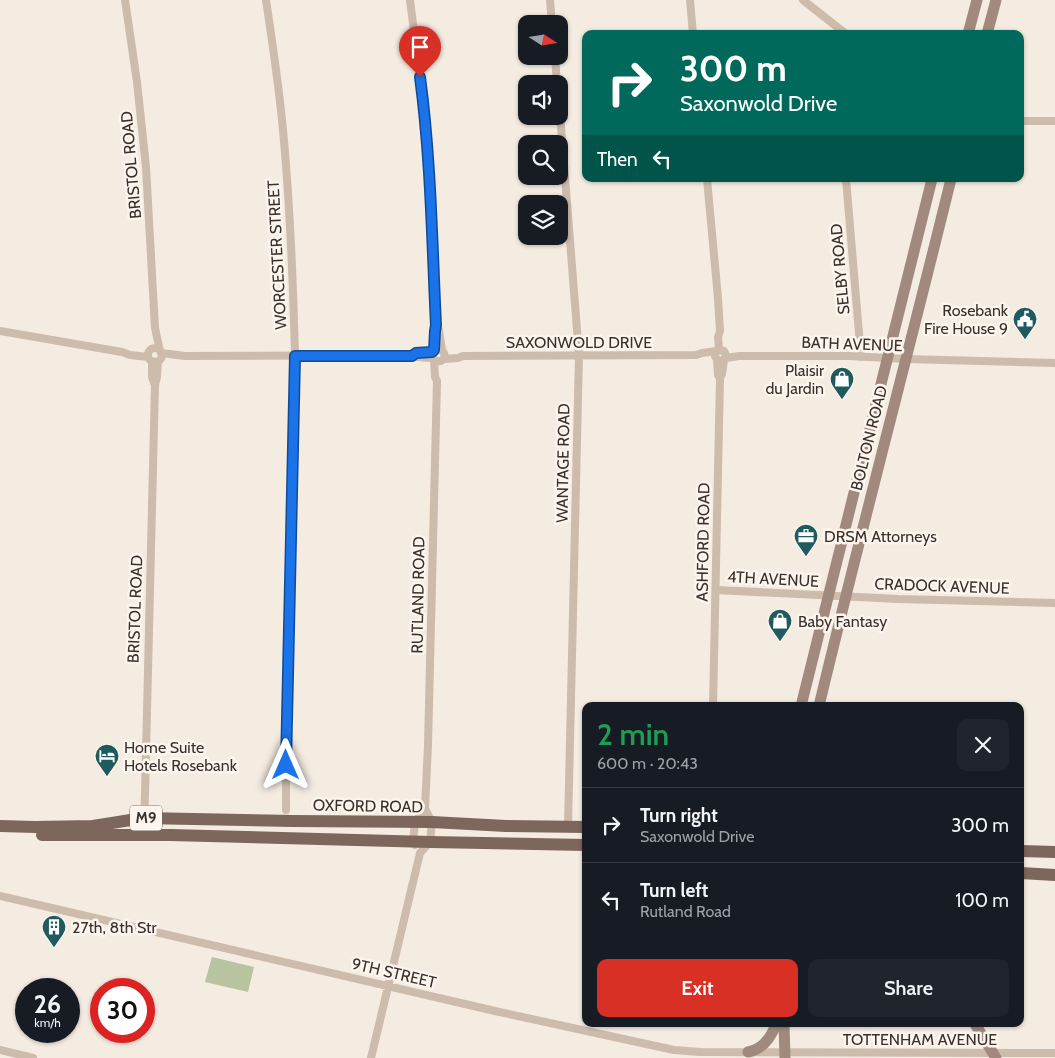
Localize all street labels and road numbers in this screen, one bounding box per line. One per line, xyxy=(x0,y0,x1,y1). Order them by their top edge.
street label: BRISTOL ROAD xyxy=(117,110,145,220)
street label: WORCESTER STREET xyxy=(264,179,290,330)
street label: SELBY ROAD xyxy=(827,223,853,315)
street label: SAXONWOLD DRIVE xyxy=(506,333,652,352)
street label: BATH AVENUE xyxy=(801,333,903,355)
street label: BOLTON ROAD xyxy=(847,384,891,492)
street label: WANTAGE ROAD xyxy=(552,403,574,523)
street label: ASHFORD ROAD xyxy=(692,482,714,602)
street label: RUTLAND ROAD xyxy=(407,536,429,654)
street label: BRISTOL ROAD xyxy=(124,555,146,663)
street label: 4TH AVENUE xyxy=(727,567,819,591)
street label: CRADOCK AVENUE xyxy=(874,574,1010,598)
street label: OXFORD ROAD xyxy=(313,796,423,816)
road number: M9 xyxy=(130,806,162,830)
street label: 9TH STREET xyxy=(350,954,439,992)
street label: TOTTENHAM AVENUE xyxy=(843,1030,997,1049)

